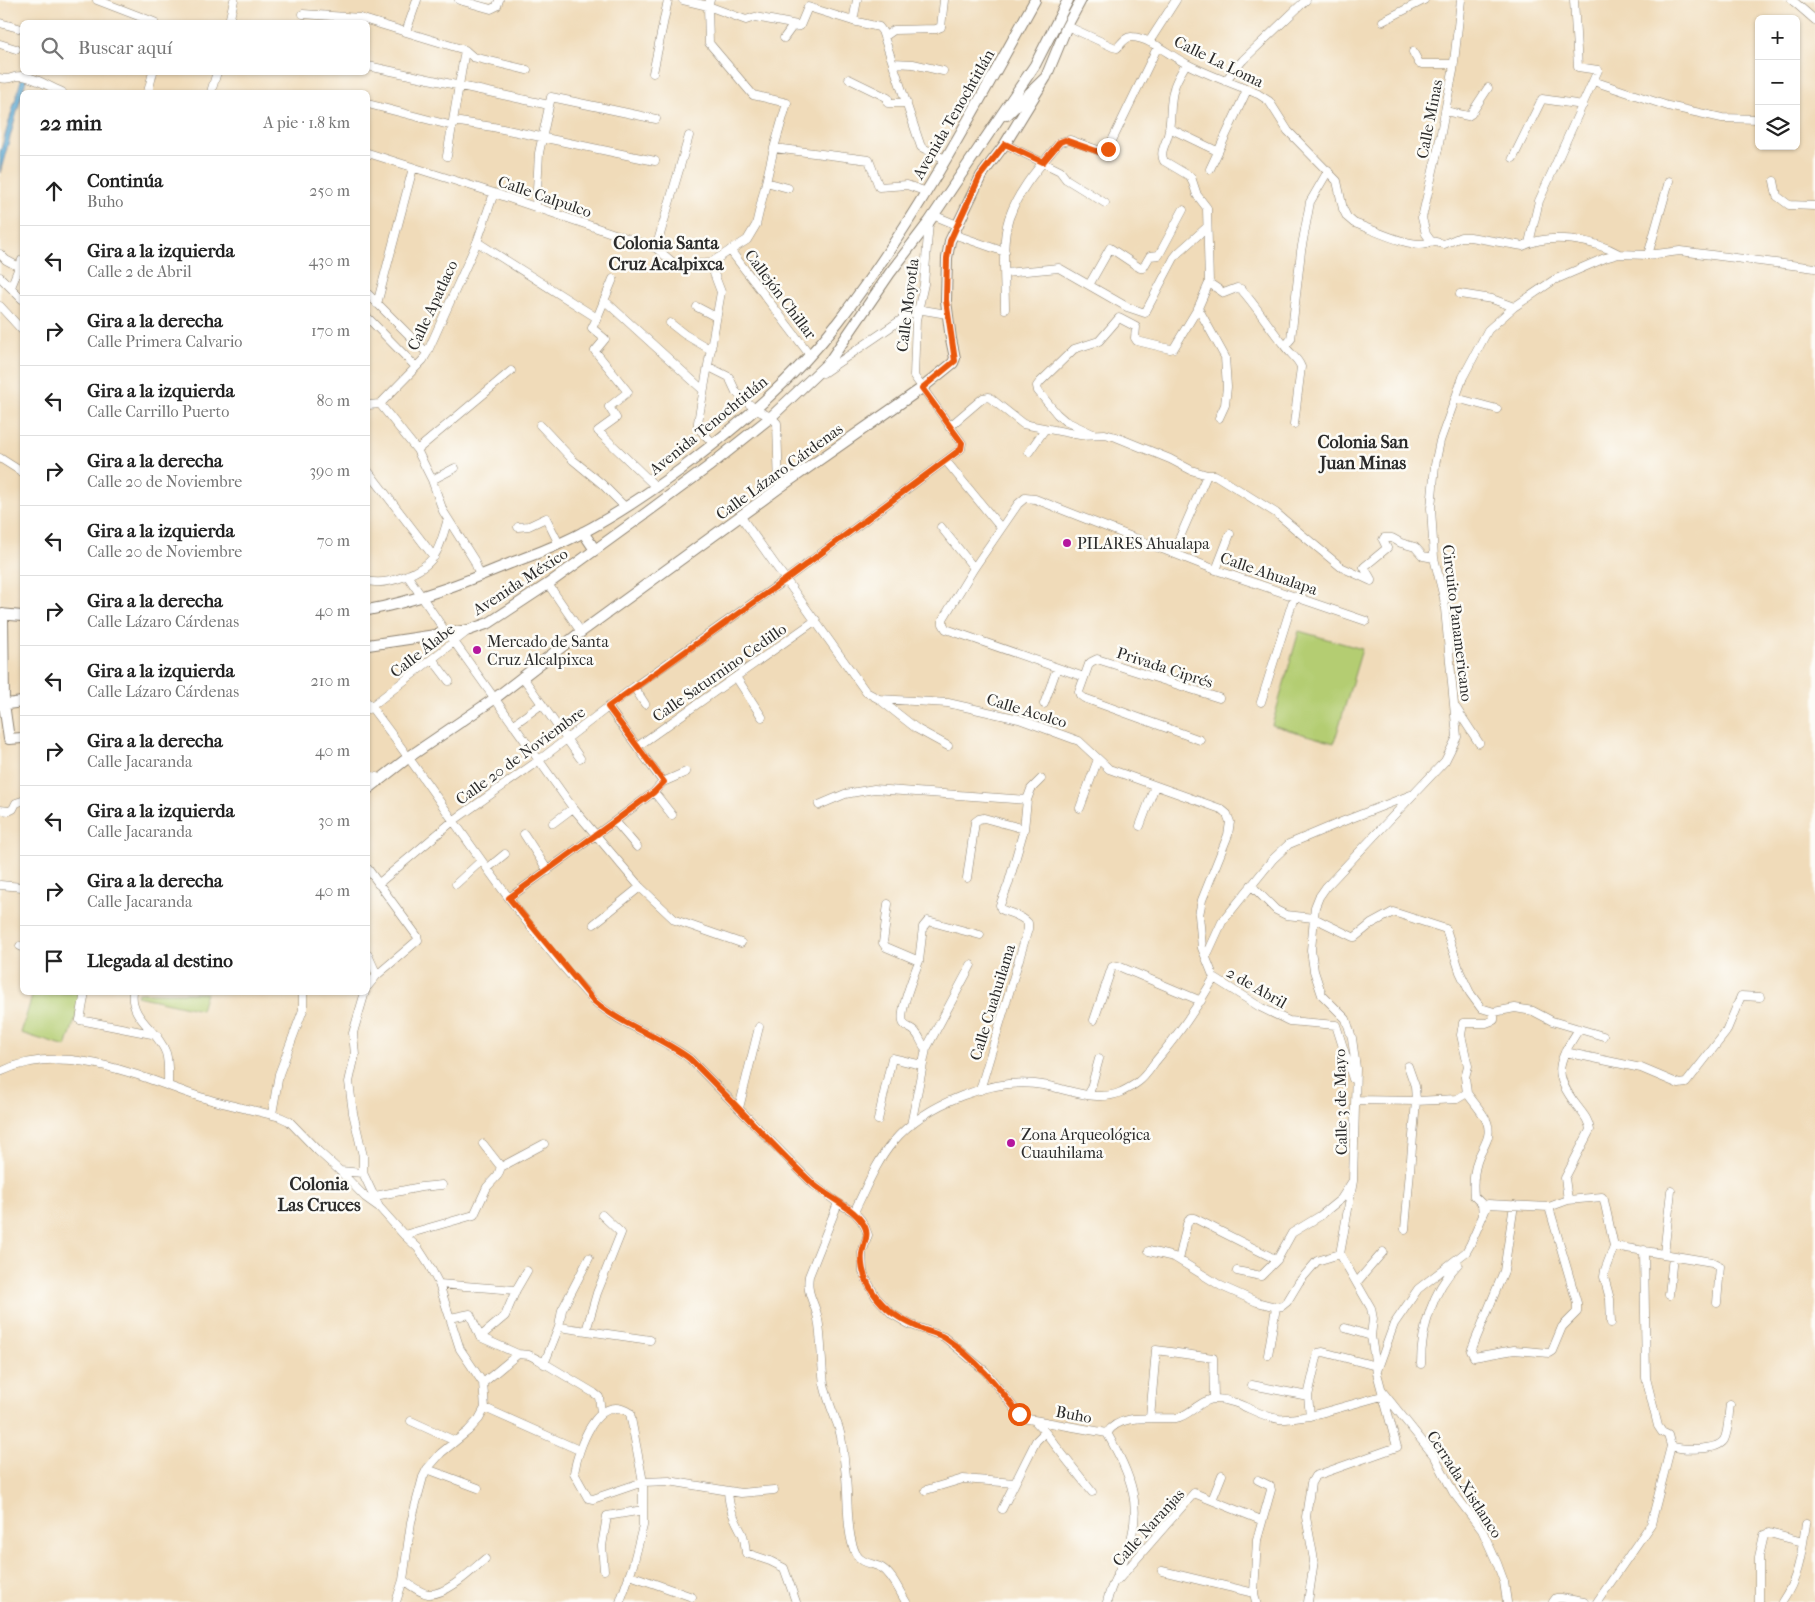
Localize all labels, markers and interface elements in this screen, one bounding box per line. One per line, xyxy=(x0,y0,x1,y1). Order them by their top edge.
map controls xyxy=(1755,15,1800,150)
button: + xyxy=(1755,15,1800,60)
search box xyxy=(20,20,370,75)
street label: Calle La Loma xyxy=(1171,32,1267,92)
icon: search xyxy=(38,34,66,62)
text: Buscar aquí xyxy=(78,37,172,59)
street label: Avenida Tenochtitlán xyxy=(908,45,999,183)
button: − xyxy=(1755,60,1800,105)
street label: Calle Minas xyxy=(1413,78,1446,160)
button: layers xyxy=(1755,105,1800,150)
text: 22 min xyxy=(40,111,102,135)
text: A pie · 1.8 km xyxy=(263,113,350,132)
route end xyxy=(1097,138,1120,161)
text: Continúa xyxy=(87,170,163,192)
street label: Calle Calpulco xyxy=(495,172,594,221)
icon: ahead xyxy=(40,177,68,205)
text: 250 m xyxy=(309,181,350,200)
text: Buho xyxy=(87,192,123,211)
district label: Colonia Santa Cruz Acalpixca xyxy=(608,233,724,275)
text: Gira a la izquierda xyxy=(87,240,234,262)
street label: Callejón Chillar xyxy=(741,246,821,343)
icon: left xyxy=(40,247,68,275)
text: 430 m xyxy=(308,251,350,270)
street label: Calle Apatlaco xyxy=(403,257,462,353)
street label: Calle Moyotla xyxy=(892,257,923,353)
text: Calle 2 de Abril xyxy=(87,262,192,281)
text: Gira a la derecha xyxy=(87,310,223,332)
icon: right xyxy=(40,317,68,345)
text: 170 m xyxy=(311,321,350,340)
text: Calle Primera Calvario xyxy=(87,332,242,351)
street label: Avenida Tenochtitlán xyxy=(645,371,772,480)
text: Gira a la izquierda xyxy=(87,380,234,402)
icon: left xyxy=(40,387,68,415)
text: 80 m xyxy=(316,391,350,410)
text: Calle Carrillo Puerto xyxy=(87,402,229,421)
street label: Calle Lázaro Cárdenas xyxy=(712,419,846,524)
district label: Colonia San Juan Minas xyxy=(1318,432,1409,474)
text: Gira a la derecha xyxy=(87,450,223,472)
icon: right xyxy=(40,457,68,485)
text: 390 m xyxy=(309,461,350,480)
text: Calle 20 de Noviembre xyxy=(87,472,242,491)
text: Gira a la izquierda xyxy=(87,520,234,542)
icon: left xyxy=(40,527,68,555)
text: 70 m xyxy=(317,531,350,550)
place label: PILARES Ahualapa xyxy=(1077,534,1210,553)
marker: PILARES Ahualapa xyxy=(1061,537,1073,549)
text: Calle 20 de Noviembre xyxy=(87,542,242,561)
street label: Circuito Panamericano xyxy=(1438,543,1477,703)
street label: Avenida México xyxy=(468,544,571,620)
street label: Calle Ahualapa xyxy=(1218,548,1321,599)
text: Gira a la derecha xyxy=(87,590,223,612)
icon: right xyxy=(40,597,68,625)
text: 40 m xyxy=(315,601,350,620)
text: Calle Lázaro Cárdenas xyxy=(87,612,239,631)
street label: Calle Álabe xyxy=(386,618,458,682)
street label: Calle Saturnino Cedillo xyxy=(649,619,790,726)
place label: Mercado de Santa Cruz Alcalpixca xyxy=(487,632,609,669)
street label: Privada Ciprés xyxy=(1114,643,1216,692)
marker: Mercado de Santa Cruz Alcalpixca xyxy=(471,644,483,656)
text: Gira a la izquierda xyxy=(87,660,234,682)
icon: left xyxy=(40,667,68,695)
text: 210 m xyxy=(311,671,350,690)
text: Calle Lázaro Cárdenas xyxy=(87,682,239,701)
street label: Calle Acolco xyxy=(984,689,1069,732)
street label: Calle 20 de Noviembre xyxy=(452,702,589,809)
text: Gira a la derecha xyxy=(87,730,223,752)
icon: right xyxy=(40,737,68,765)
text: 40 m xyxy=(315,741,350,760)
text: Calle Jacaranda xyxy=(87,752,192,771)
text: Gira a la izquierda xyxy=(87,800,234,822)
icon: left xyxy=(40,807,68,835)
text: 30 m xyxy=(318,811,350,830)
text: Calle Jacaranda xyxy=(87,822,192,841)
text: Gira a la derecha xyxy=(87,870,223,892)
icon: right xyxy=(40,877,68,905)
text: 40 m xyxy=(315,881,350,900)
text: Calle Jacaranda xyxy=(87,892,192,911)
street label: Calle Cuahuilama xyxy=(966,941,1019,1063)
icon: arrive xyxy=(40,947,68,975)
text: Llegada al destino xyxy=(87,950,233,972)
street label: 2 de Abril xyxy=(1223,963,1291,1013)
street label: Calle 3 de Mayo xyxy=(1330,1049,1351,1155)
place label: Zona Arqueológica Cuauhilama xyxy=(1021,1125,1151,1162)
marker: Zona Arqueológica Cuauhilama xyxy=(1005,1137,1017,1149)
district label: Colonia Las Cruces xyxy=(277,1174,361,1216)
street label: Buho xyxy=(1054,1402,1094,1427)
route start xyxy=(1008,1403,1031,1426)
street label: Cerrada Xistlanco xyxy=(1423,1427,1506,1542)
street label: Calle Naranjas xyxy=(1108,1484,1188,1570)

